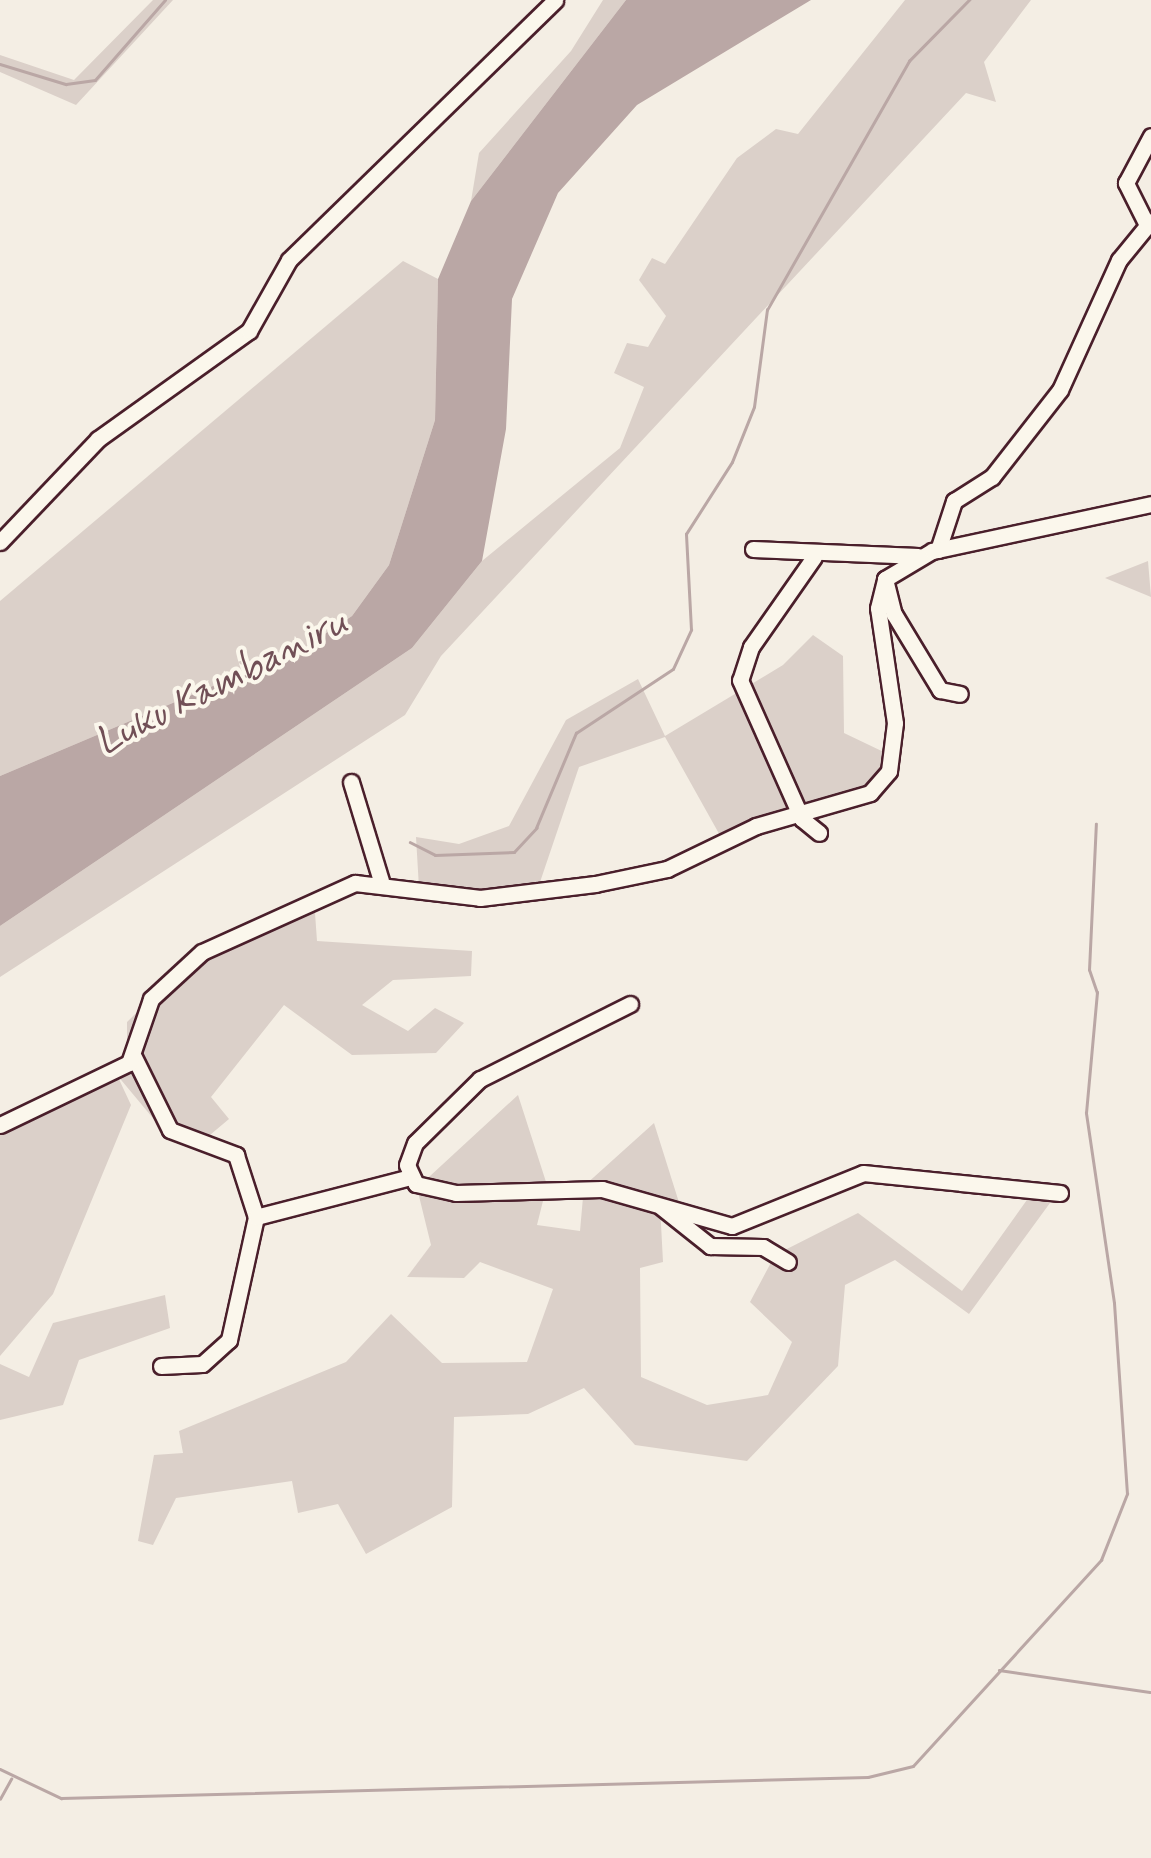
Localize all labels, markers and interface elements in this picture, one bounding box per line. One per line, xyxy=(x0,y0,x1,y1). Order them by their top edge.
water label: Luku Kambaniru xyxy=(93,602,351,764)

